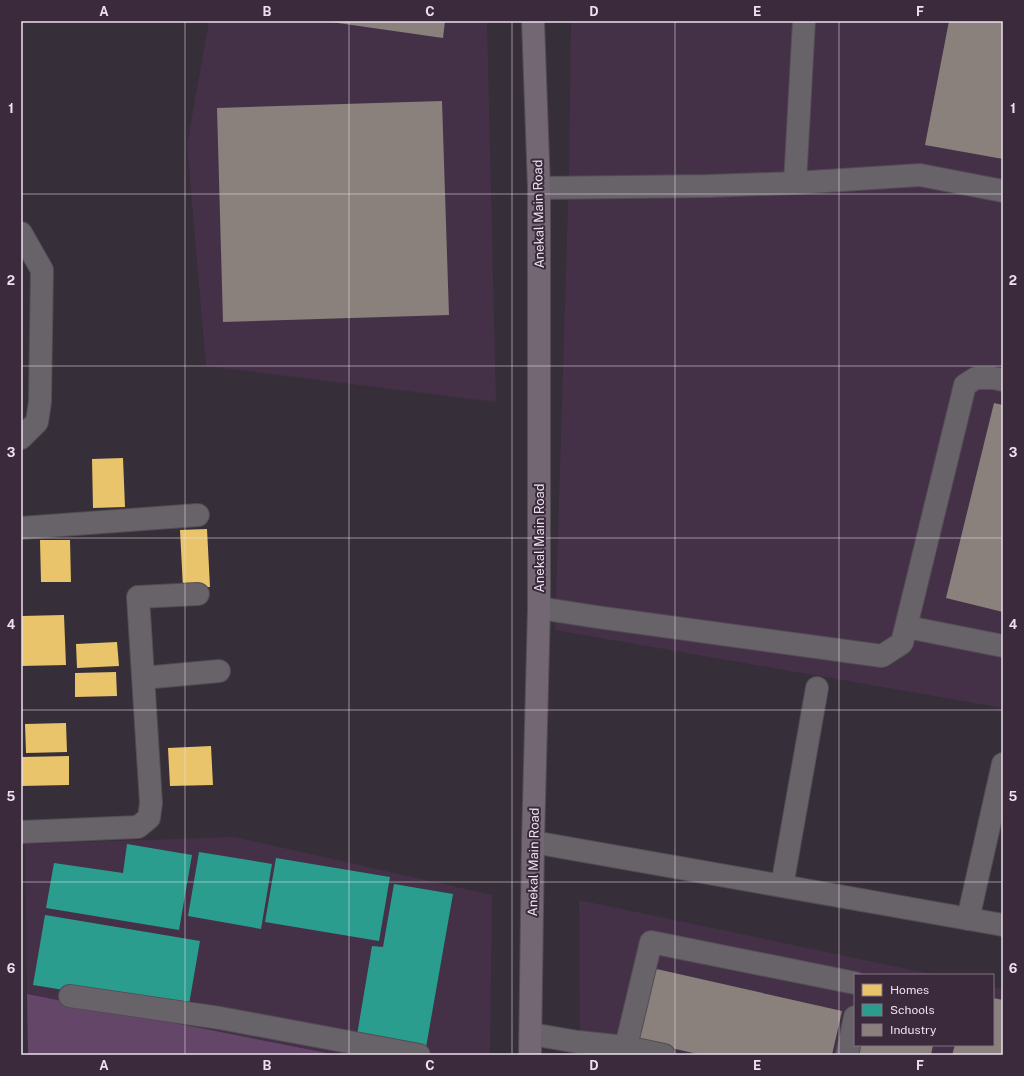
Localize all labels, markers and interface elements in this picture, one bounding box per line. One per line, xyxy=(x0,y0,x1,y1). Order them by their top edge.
text: A xyxy=(99,4,109,19)
text: B xyxy=(263,4,272,19)
text: C xyxy=(425,4,435,19)
text: D xyxy=(589,4,599,19)
text: E xyxy=(753,4,761,19)
text: F xyxy=(916,4,924,19)
text: 1 xyxy=(8,101,14,116)
text: 1 xyxy=(1010,101,1016,116)
street label: Anekal Main Road xyxy=(530,159,547,269)
text: 2 xyxy=(7,273,15,288)
text: 2 xyxy=(1009,273,1017,288)
text: 3 xyxy=(7,445,16,460)
text: 3 xyxy=(1009,445,1018,460)
street label: Anekal Main Road xyxy=(532,484,547,592)
text: 4 xyxy=(7,617,16,632)
text: 4 xyxy=(1009,617,1018,632)
text: 5 xyxy=(7,789,16,804)
text: 5 xyxy=(1009,789,1018,804)
street label: Anekal Main Road xyxy=(525,807,542,917)
text: 6 xyxy=(7,961,16,976)
text: 6 xyxy=(1009,961,1018,976)
legend xyxy=(854,974,994,1046)
text: Homes xyxy=(890,983,929,997)
text: Schools xyxy=(890,1003,935,1017)
text: Industry xyxy=(890,1023,937,1037)
text: A xyxy=(99,1058,109,1073)
text: B xyxy=(263,1058,272,1073)
text: C xyxy=(425,1058,435,1073)
text: D xyxy=(589,1058,599,1073)
text: E xyxy=(753,1058,761,1073)
text: F xyxy=(916,1058,924,1073)

